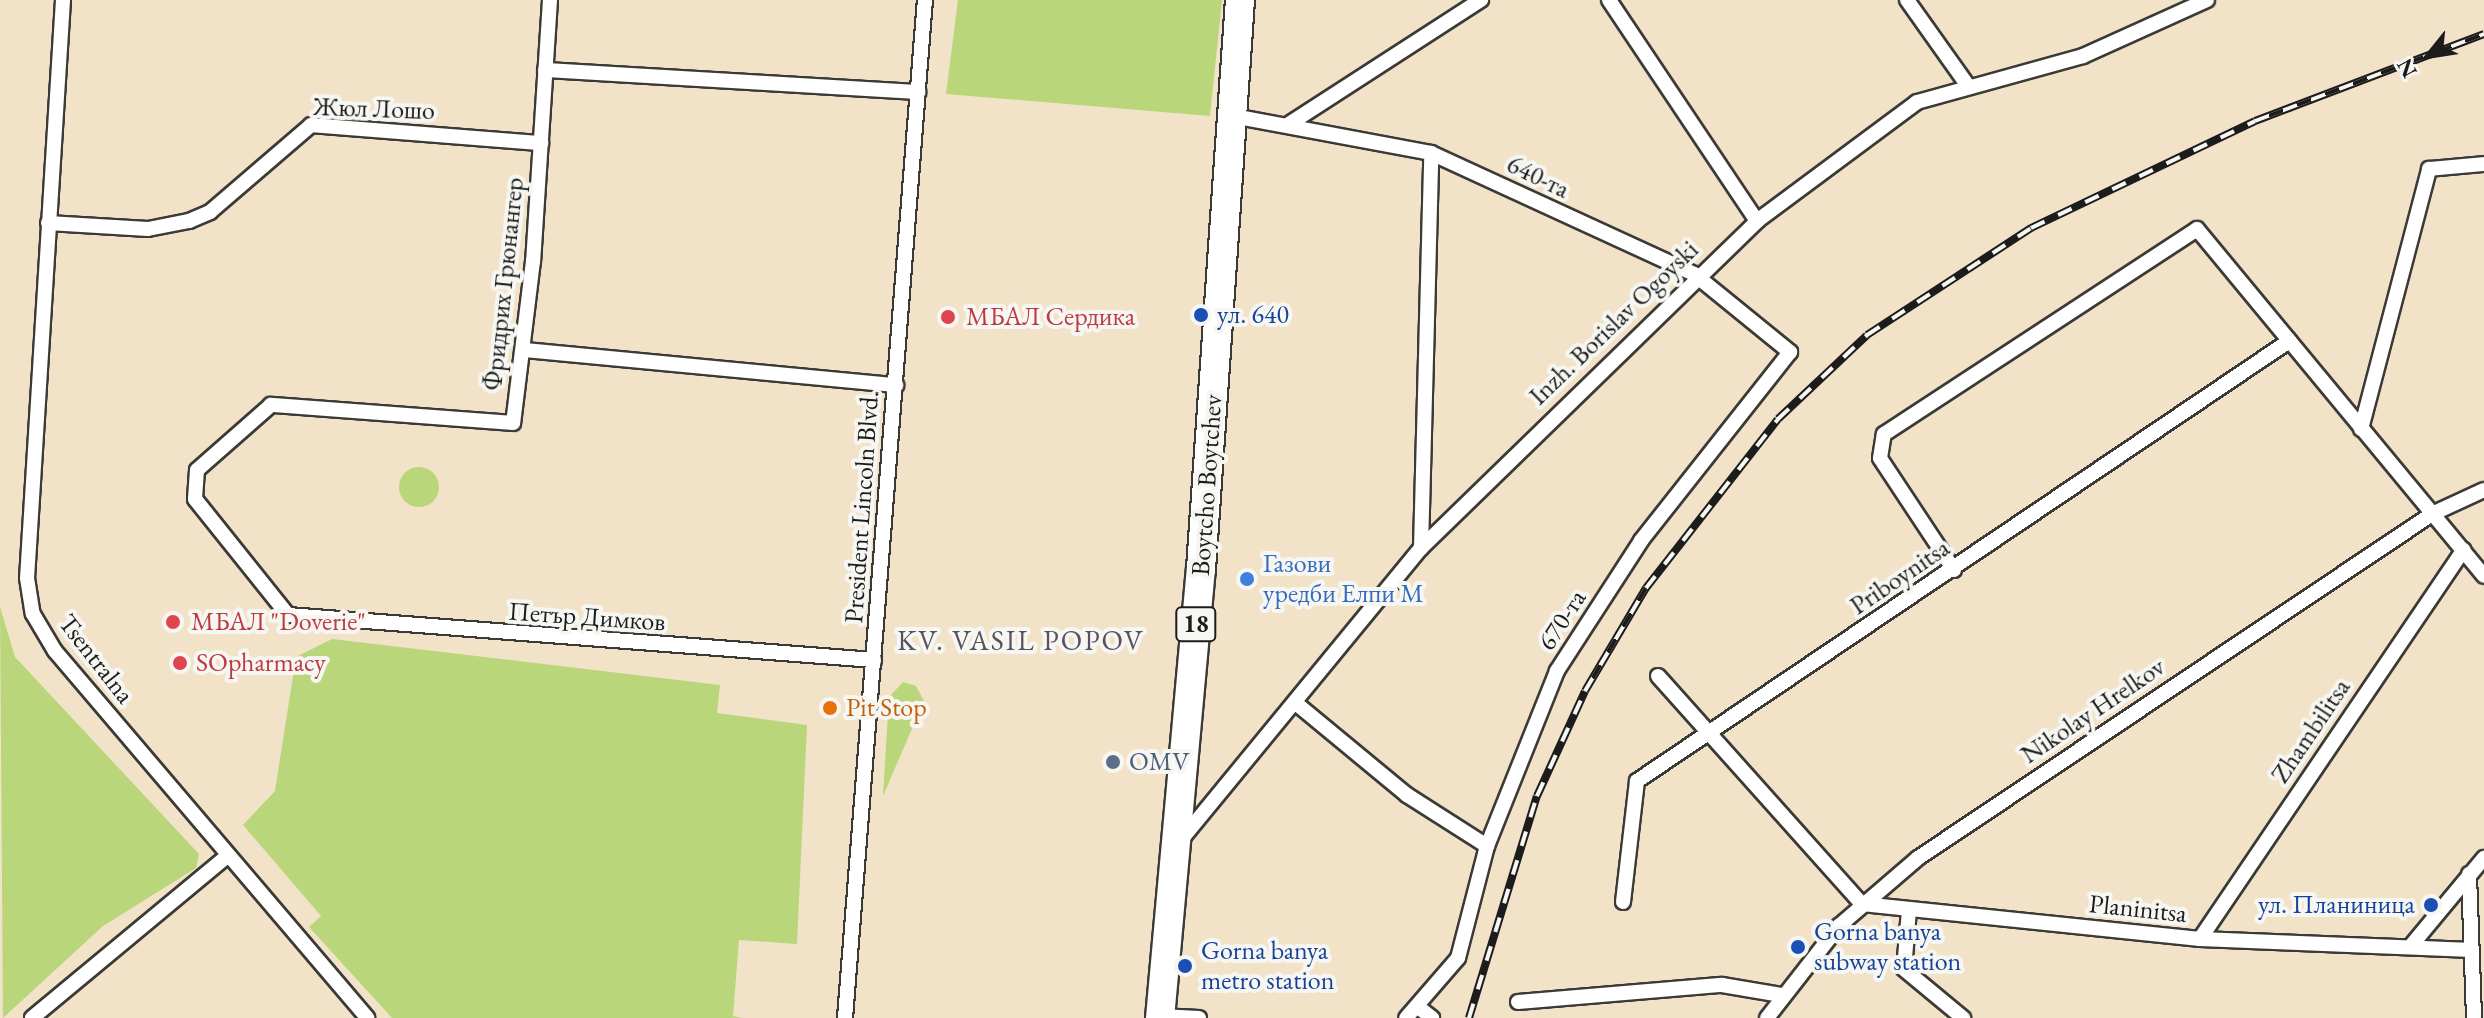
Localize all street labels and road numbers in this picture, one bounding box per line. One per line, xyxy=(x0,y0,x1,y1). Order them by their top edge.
street label: Жюл Лошо xyxy=(313,91,435,127)
street label: 640-та xyxy=(1502,149,1574,205)
street label: Фридрих Грюнангер xyxy=(477,176,531,392)
street label: Inzh. Borislav Ogoyski xyxy=(1523,234,1705,412)
street label: President Lincoln Blvd. xyxy=(838,390,886,624)
street label: Boytcho Boytchev xyxy=(1185,393,1229,577)
street label: Priboynitsa xyxy=(1844,532,1956,622)
street label: 670-та xyxy=(1531,584,1593,656)
street label: Петър Димков xyxy=(508,596,666,638)
road number: 18 xyxy=(1174,604,1218,644)
street label: Tsentralna xyxy=(51,608,141,710)
street label: Nikolay Hrelkov xyxy=(2015,651,2171,771)
street label: Zhambilitsa xyxy=(2265,673,2357,789)
street label: Planinitsa xyxy=(2088,888,2188,930)

